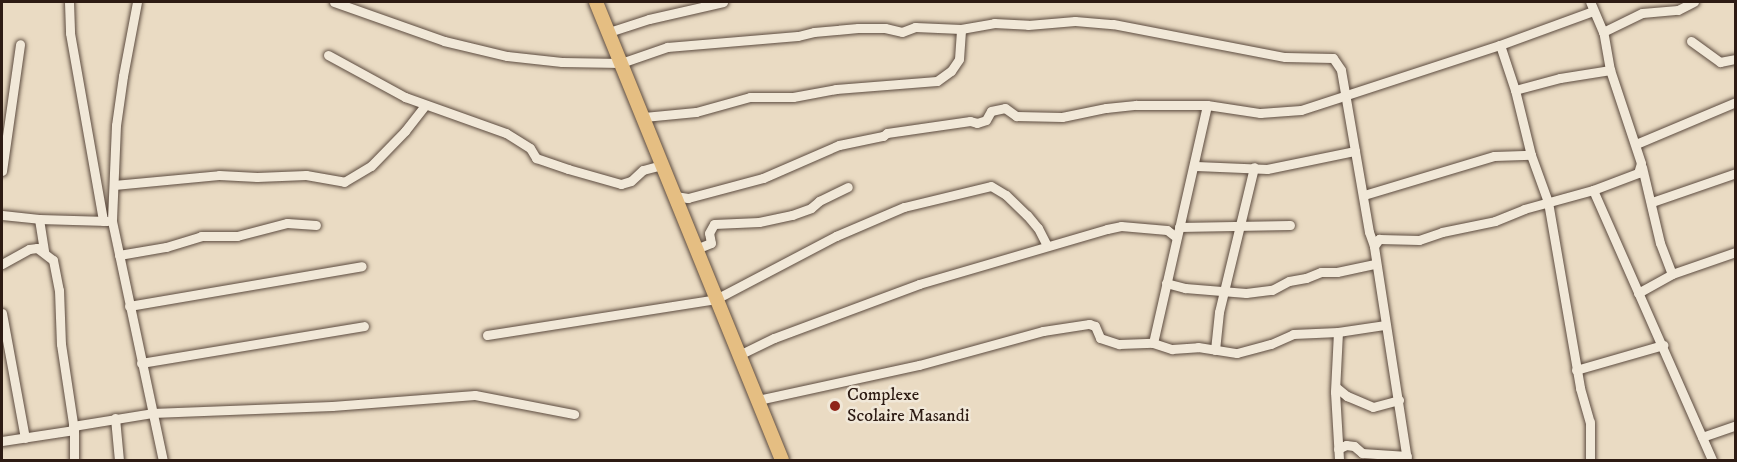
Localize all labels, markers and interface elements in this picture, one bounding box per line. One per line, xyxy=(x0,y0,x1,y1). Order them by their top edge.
place label: Complexe Scolaire Masandi xyxy=(847,385,969,428)
marker: Complexe Scolaire Masandi xyxy=(828,399,842,413)

